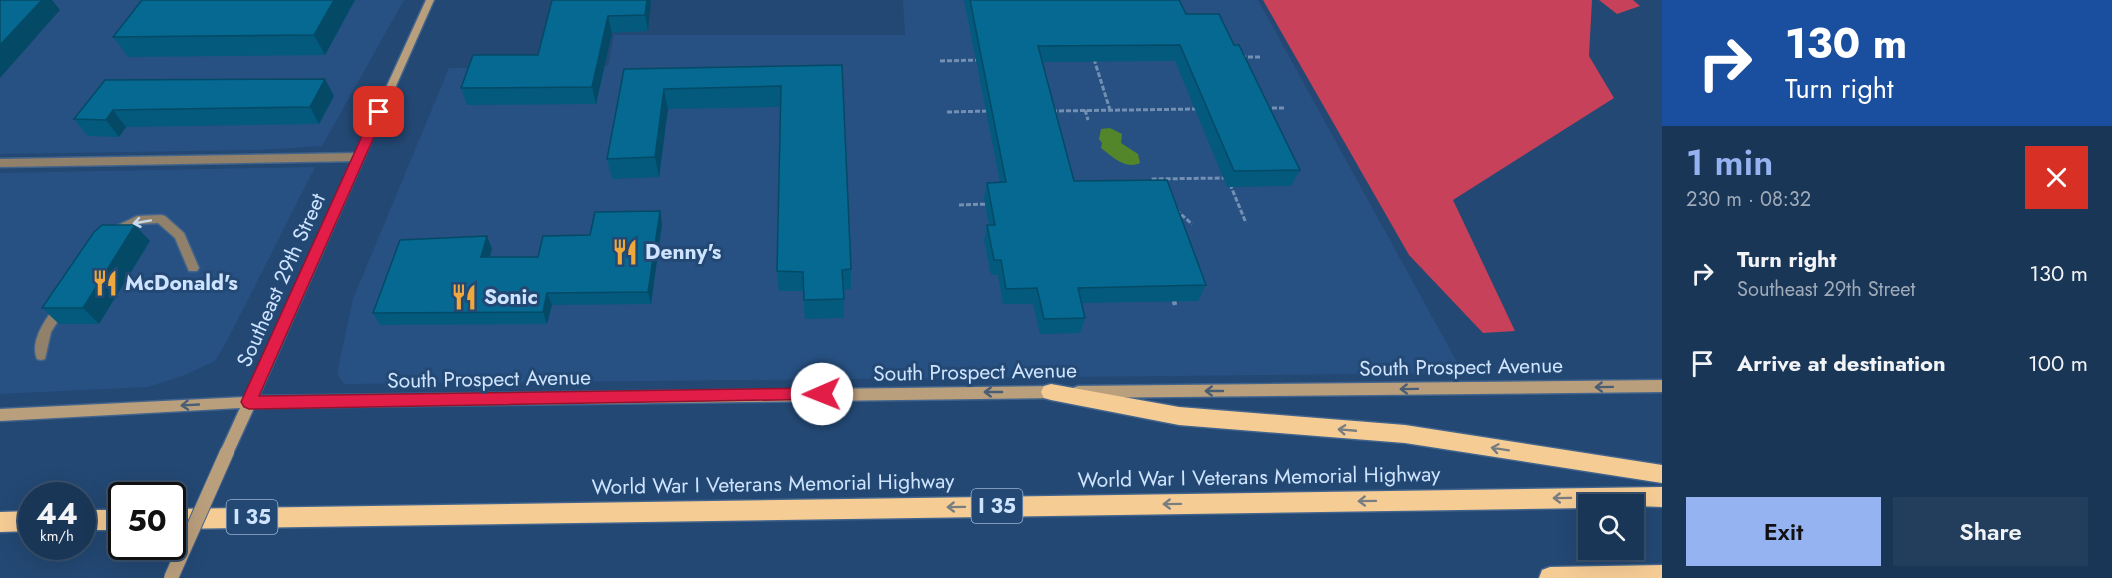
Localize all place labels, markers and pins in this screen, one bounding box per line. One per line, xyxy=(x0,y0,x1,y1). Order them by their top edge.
pin xyxy=(353,86,404,137)
restaurant icon: Denny's xyxy=(610,237,640,267)
place label: Denny's xyxy=(645,237,722,267)
restaurant icon: McDonald's xyxy=(90,268,120,298)
place label: McDonald's xyxy=(125,268,238,298)
restaurant icon: Sonic xyxy=(449,282,479,312)
place label: Sonic xyxy=(484,282,538,312)

